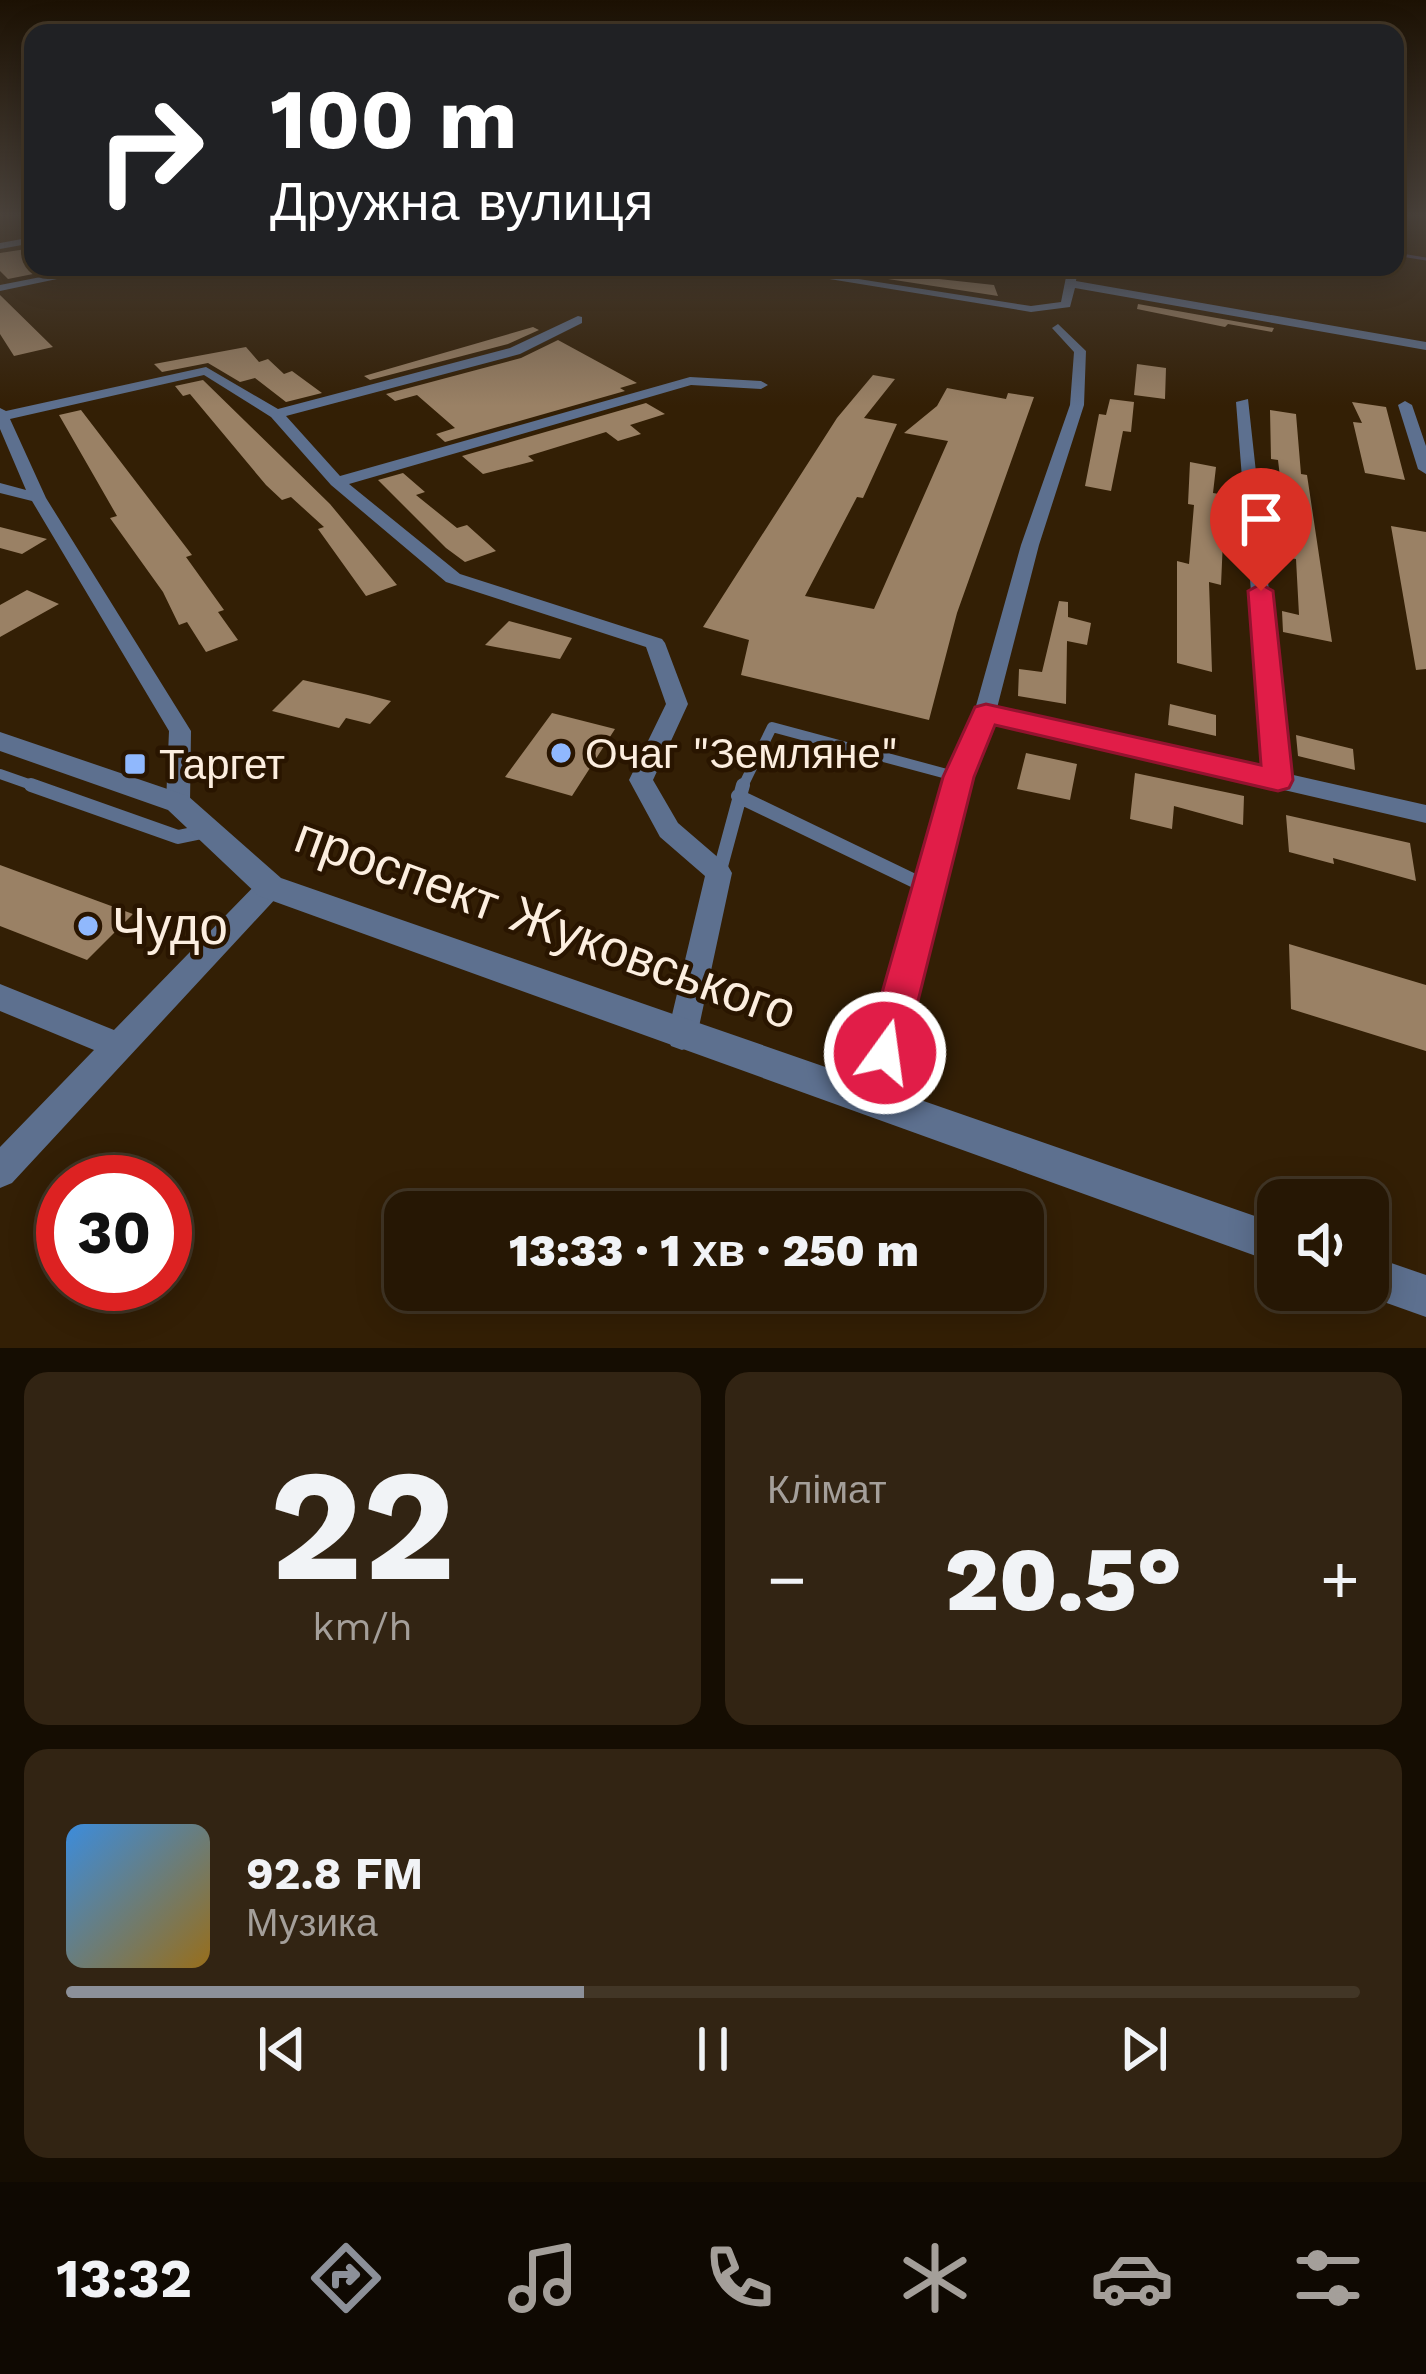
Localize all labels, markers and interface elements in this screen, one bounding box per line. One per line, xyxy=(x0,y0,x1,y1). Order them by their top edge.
text: 100 m xyxy=(270,70,517,168)
icon: right xyxy=(72,72,228,228)
text: Дружна вулиця xyxy=(270,170,653,233)
pin xyxy=(1210,468,1312,591)
icon: arrive xyxy=(1228,486,1294,552)
place label: Очаг "Земляне" xyxy=(585,729,898,778)
place label: Таргет xyxy=(159,740,285,789)
marker: Очаг "Земляне" xyxy=(548,740,574,766)
marker: Таргет xyxy=(122,751,148,777)
street label: проспект Жуковського xyxy=(287,805,804,1042)
place label: Чудо xyxy=(112,897,228,956)
marker: Чудо xyxy=(75,913,101,939)
position arrow xyxy=(822,990,948,1116)
speed limit sign: 30 xyxy=(36,1155,192,1311)
map controls xyxy=(1257,1179,1389,1311)
button: sound xyxy=(1257,1179,1389,1311)
text: 13:33 · 1 хв · 250 m xyxy=(509,1224,919,1277)
text: 22 xyxy=(270,1434,455,1617)
text: Клімат xyxy=(767,1467,887,1512)
text: 20.5° xyxy=(945,1526,1182,1632)
text: − xyxy=(767,1541,807,1618)
text: + xyxy=(1320,1541,1360,1618)
text: km/h xyxy=(312,1604,413,1649)
text: 92.8 FM xyxy=(246,1847,423,1900)
text: Музика xyxy=(246,1900,378,1945)
icon: previous xyxy=(249,2016,315,2082)
icon: pause xyxy=(680,2016,746,2082)
icon: next xyxy=(1111,2016,1177,2082)
icon: directions xyxy=(304,2236,388,2320)
icon: music xyxy=(501,2236,585,2320)
icon: phone xyxy=(697,2236,781,2320)
icon: climate xyxy=(893,2236,977,2320)
icon: car xyxy=(1090,2236,1174,2320)
icon: filters xyxy=(1286,2236,1370,2320)
text: 13:32 xyxy=(56,2247,192,2310)

